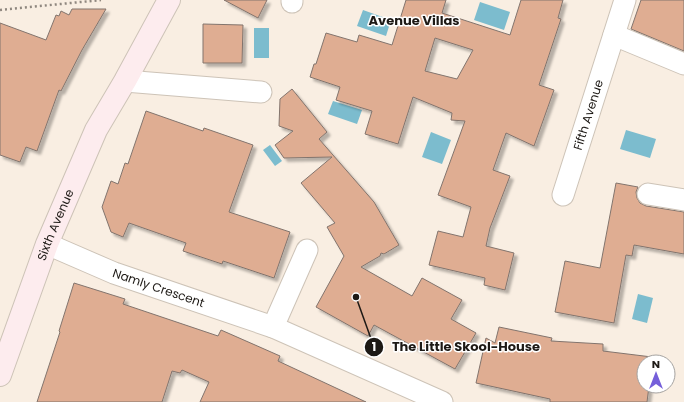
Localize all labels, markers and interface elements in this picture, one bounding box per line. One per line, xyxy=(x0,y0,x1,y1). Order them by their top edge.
district label: Avenue Villas xyxy=(368,11,460,30)
street label: Fifth Avenue xyxy=(569,77,607,152)
street label: Sixth Avenue xyxy=(33,186,78,263)
street label: Namly Crescent xyxy=(110,264,207,311)
callout: The Little Skool-House xyxy=(364,334,548,359)
text: The Little Skool-House xyxy=(392,337,540,356)
text: 1 xyxy=(372,338,376,355)
north arrow xyxy=(636,354,676,394)
text: N xyxy=(652,356,660,372)

